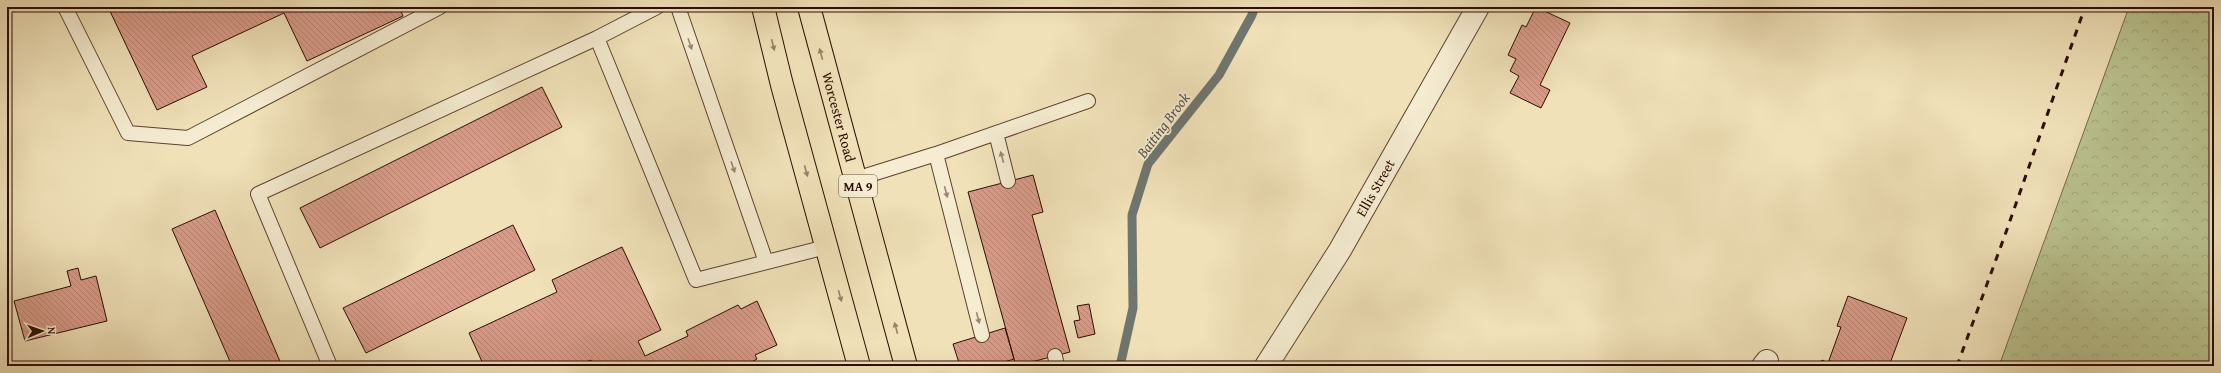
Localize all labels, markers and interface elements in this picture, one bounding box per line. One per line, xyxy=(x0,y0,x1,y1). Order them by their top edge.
one-way arrow xyxy=(688,38,694,50)
one-way arrow xyxy=(770,39,776,51)
one-way arrow xyxy=(818,48,824,60)
street label: Worcester Road xyxy=(817,70,861,165)
water label: Baiting Brook xyxy=(1131,88,1195,163)
one-way arrow xyxy=(999,151,1005,163)
street label: Ellis Street xyxy=(1351,156,1400,220)
one-way arrow xyxy=(730,161,736,173)
one-way arrow xyxy=(803,164,809,177)
road number: MA 9 xyxy=(839,175,877,197)
one-way arrow xyxy=(943,186,949,198)
one-way arrow xyxy=(837,290,843,302)
north arrow xyxy=(22,311,62,351)
one-way arrow xyxy=(975,312,981,324)
one-way arrow xyxy=(893,322,899,334)
text: N xyxy=(44,327,60,335)

